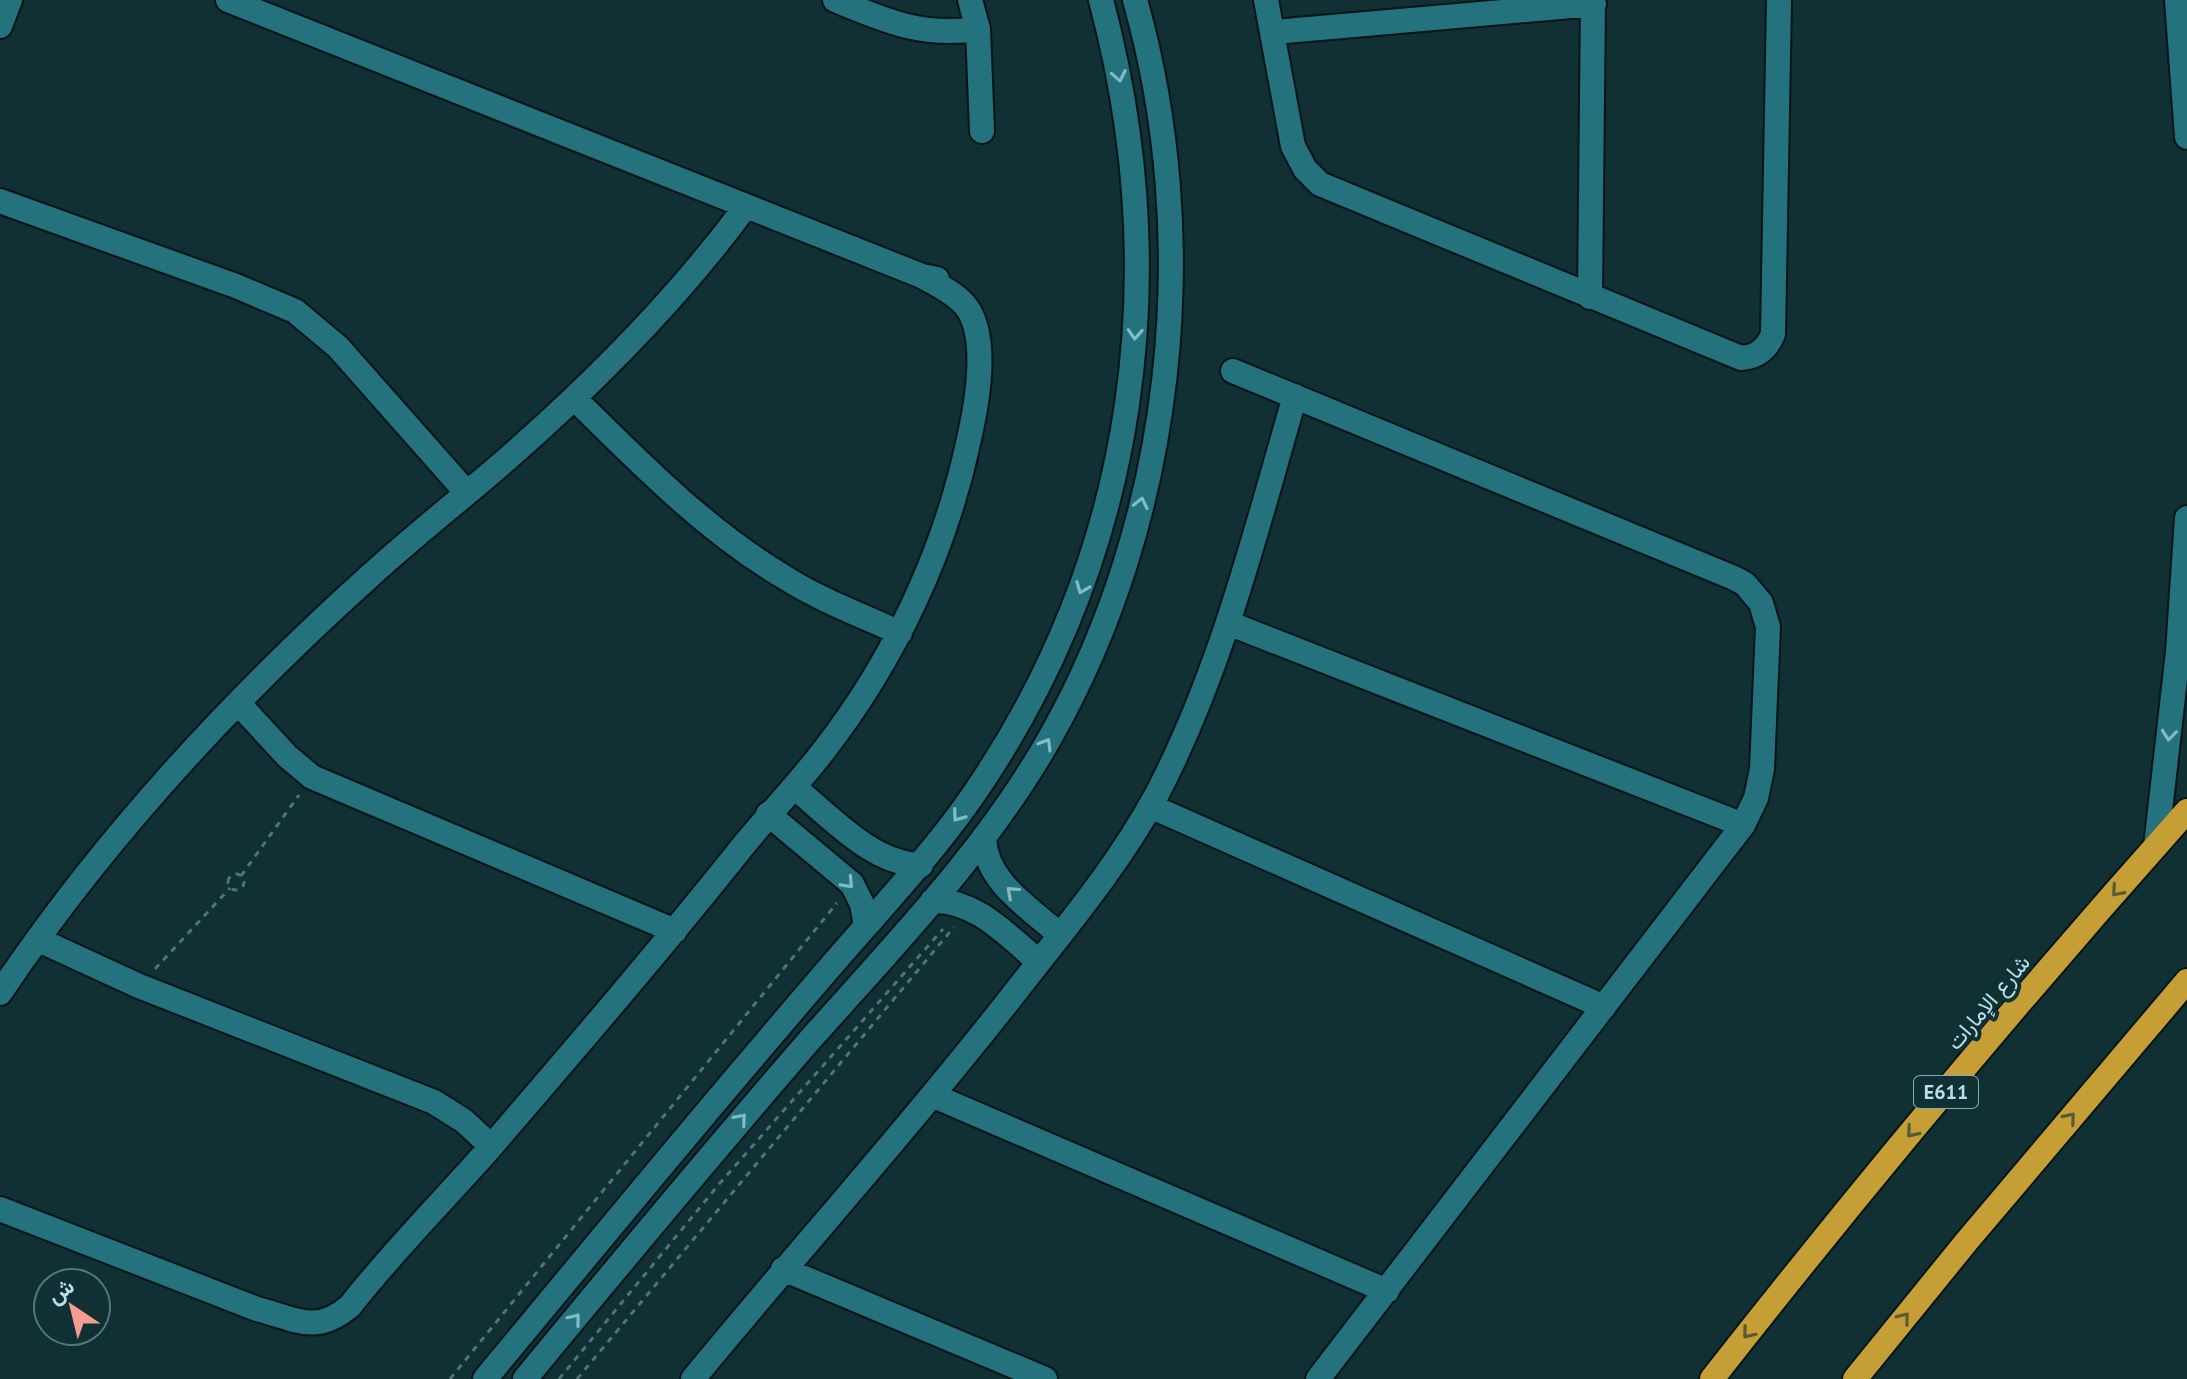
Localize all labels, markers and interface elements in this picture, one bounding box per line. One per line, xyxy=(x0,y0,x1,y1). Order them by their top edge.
one-way arrow xyxy=(1110,69,1127,82)
one-way arrow xyxy=(1127,328,1144,341)
one-way arrow xyxy=(1132,497,1149,510)
one-way arrow xyxy=(1075,580,1092,594)
one-way arrow xyxy=(2161,729,2178,742)
one-way arrow xyxy=(1036,738,1052,753)
one-way arrow xyxy=(954,807,968,821)
one-way arrow xyxy=(838,873,852,888)
one-way arrow xyxy=(2112,882,2127,896)
one-way arrow xyxy=(1006,887,1021,902)
street label: شارع الإمارات xyxy=(1940,949,2037,1056)
road number: E611 xyxy=(1914,1076,1978,1108)
one-way arrow xyxy=(2060,1113,2075,1127)
one-way arrow xyxy=(731,1114,746,1128)
one-way arrow xyxy=(1907,1122,1922,1137)
north arrow xyxy=(32,1267,112,1347)
text: ش xyxy=(42,1272,79,1310)
one-way arrow xyxy=(1894,1313,1909,1328)
one-way arrow xyxy=(565,1314,580,1328)
one-way arrow xyxy=(1743,1324,1758,1338)

